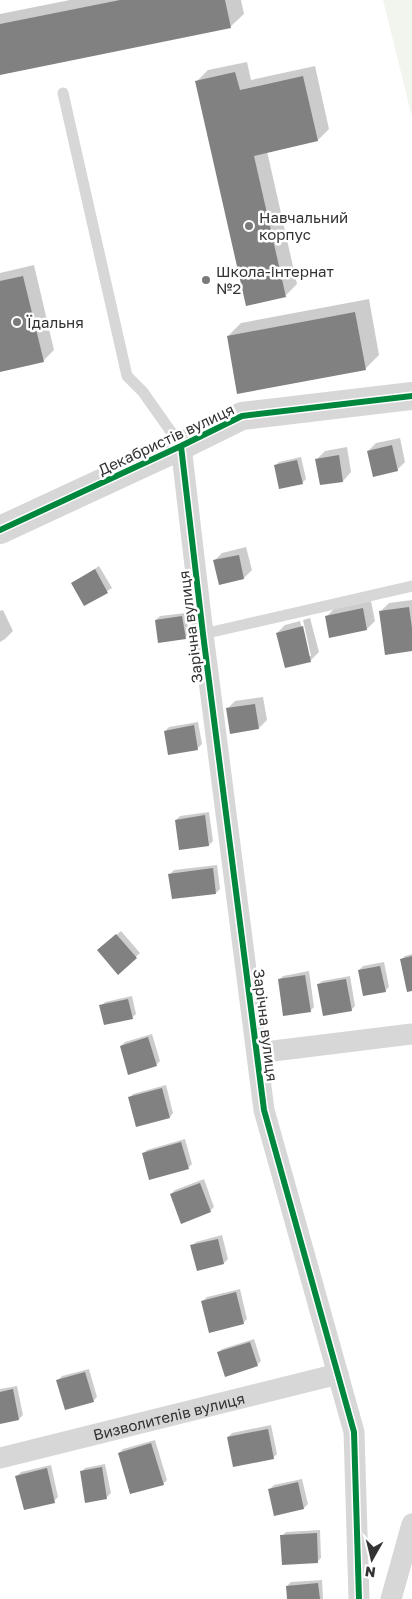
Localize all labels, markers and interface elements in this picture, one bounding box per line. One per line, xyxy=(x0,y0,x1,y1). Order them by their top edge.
place label: Навчальний корпус xyxy=(259,208,348,243)
marker: Навчальний корпус xyxy=(243,220,255,232)
place label: Школа-інтернат №2 xyxy=(216,262,334,297)
marker: Школа-інтернат №2 xyxy=(200,274,212,286)
place label: Їдальня xyxy=(26,313,84,331)
marker: Їдальня xyxy=(11,316,23,328)
street label: Декабристів вулиця xyxy=(95,400,237,478)
street label: Зарічна вулиця xyxy=(174,570,206,684)
street label: Зарічна вулиця xyxy=(250,968,282,1082)
street label: Визволителів вулиця xyxy=(91,1389,246,1444)
north arrow xyxy=(347,1534,397,1584)
text: N xyxy=(364,1563,377,1582)

